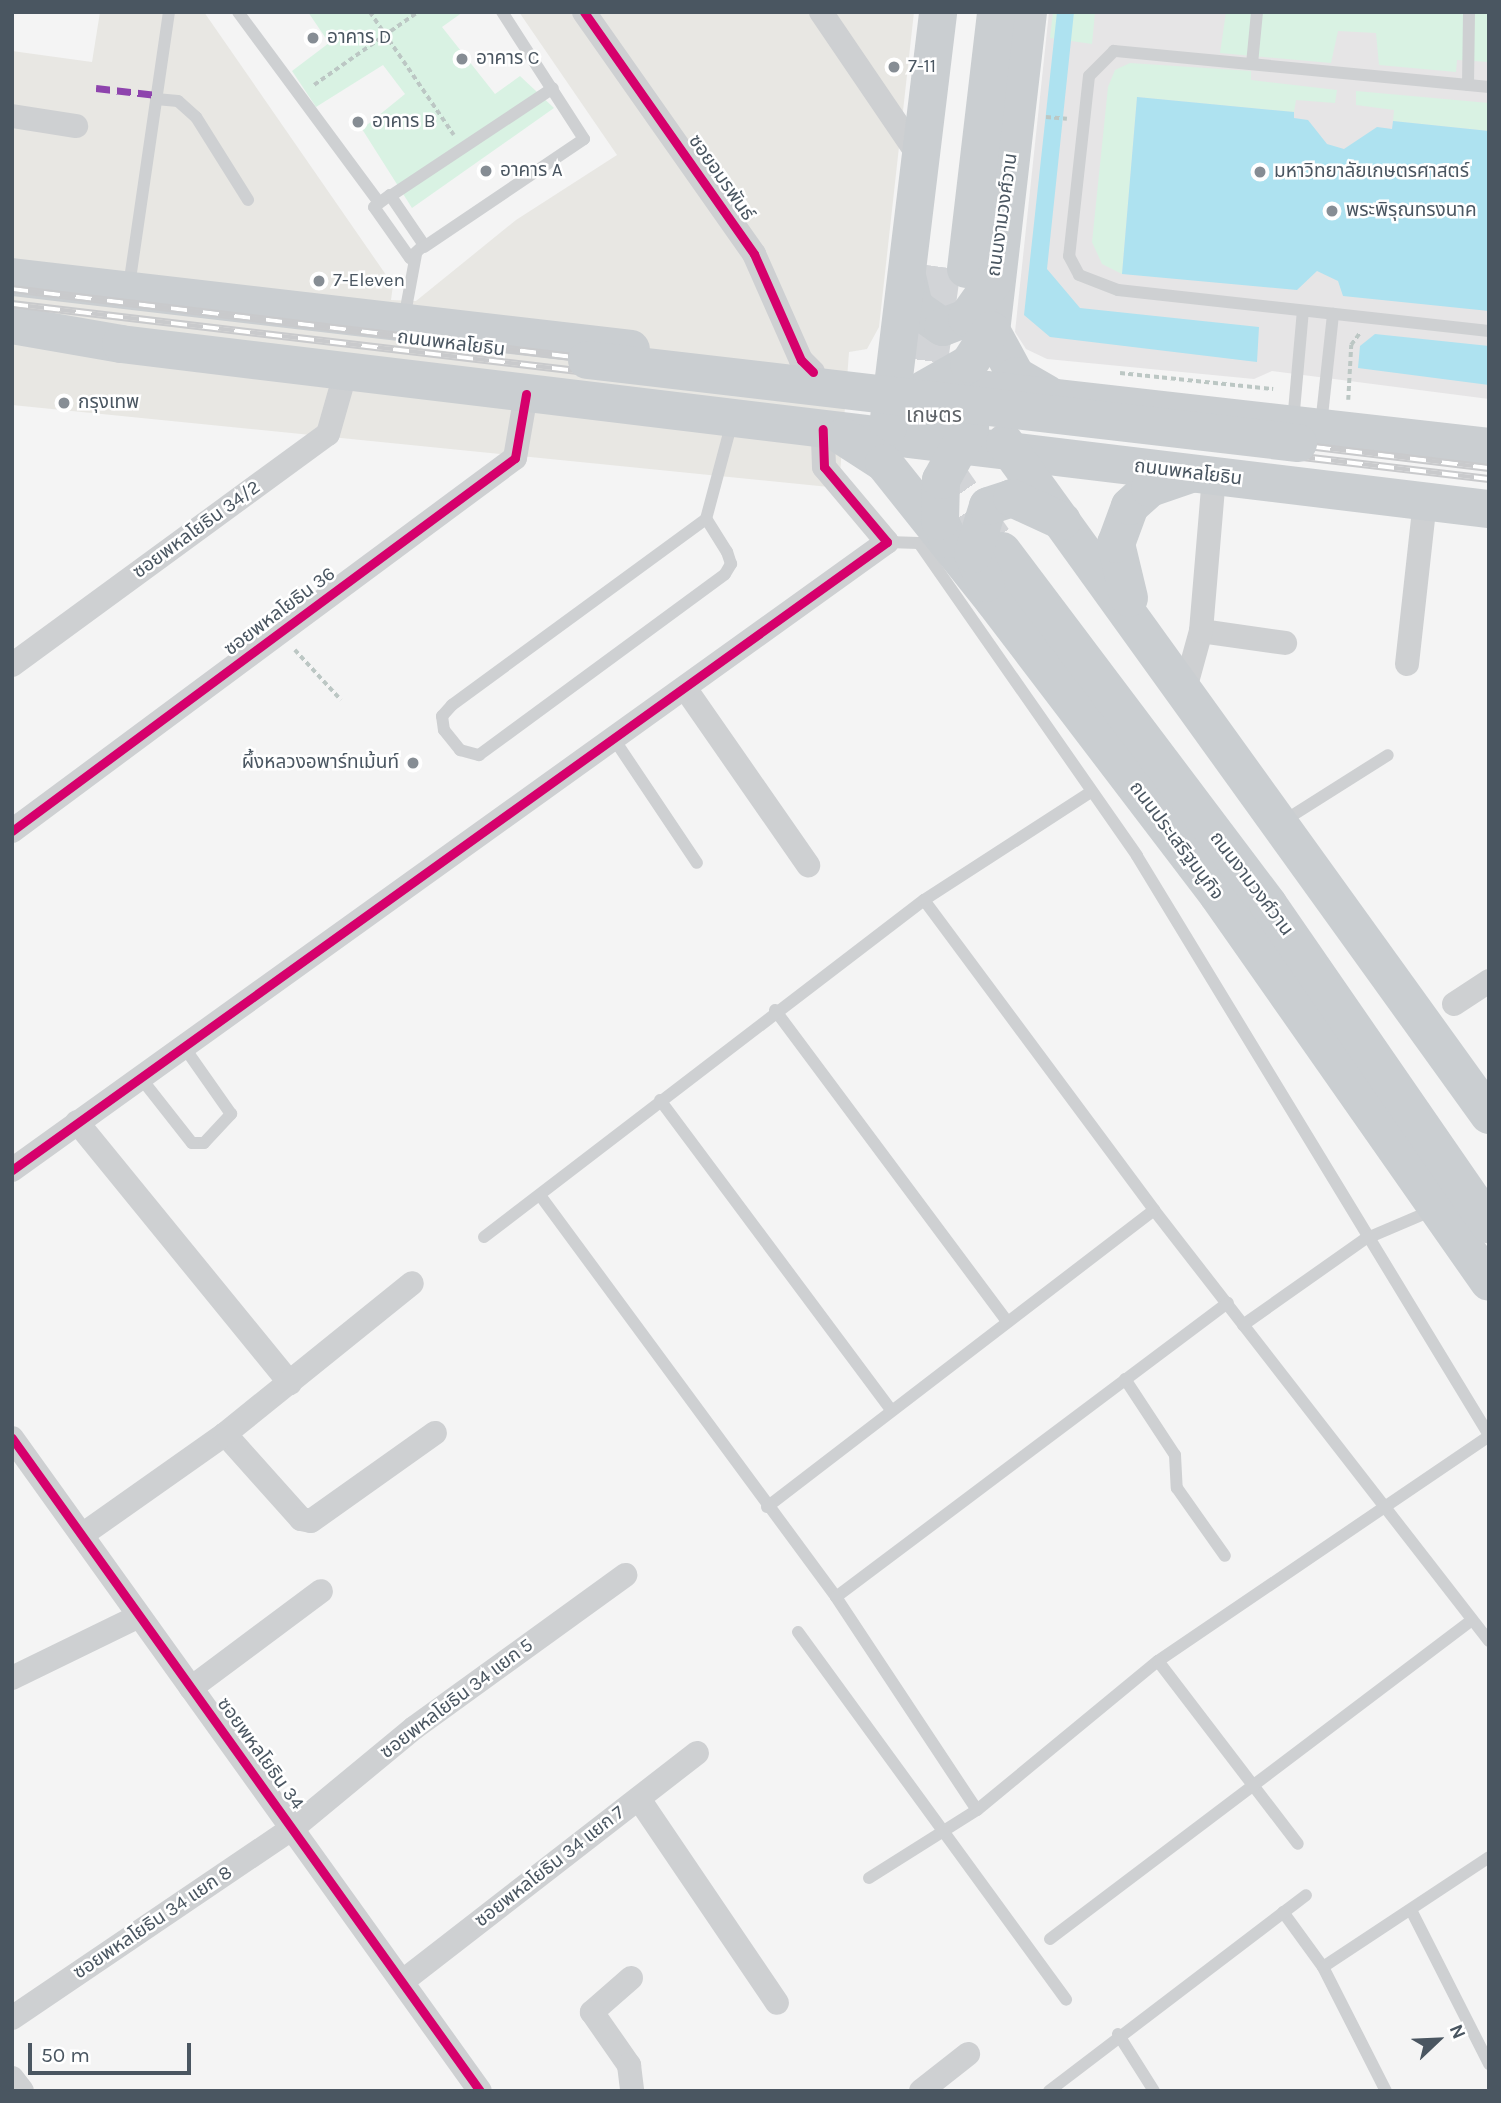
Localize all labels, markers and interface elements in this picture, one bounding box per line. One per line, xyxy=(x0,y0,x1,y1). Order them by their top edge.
place label: อาคาร D xyxy=(327,27,391,49)
marker: อาคาร D xyxy=(305,30,321,46)
place label: อาคาร C xyxy=(476,48,539,70)
marker: อาคาร C xyxy=(454,51,470,67)
place label: 7-11 xyxy=(908,56,936,78)
marker: 7-11 xyxy=(886,59,902,75)
place label: อาคาร B xyxy=(372,111,436,133)
marker: อาคาร B xyxy=(350,114,366,130)
street label: ซอยอมรพันธ์ xyxy=(683,131,759,225)
street label: ถนนงามวงศ์วาน xyxy=(983,152,1023,278)
place label: อาคาร A xyxy=(500,160,563,182)
place label: มหาวิทยาลัยเกษตรศาสตร์ xyxy=(1274,161,1469,183)
marker: อาคาร A xyxy=(478,163,494,179)
marker: มหาวิทยาลัยเกษตรศาสตร์ xyxy=(1252,164,1268,180)
place label: พระพิรุณทรงนาค xyxy=(1346,200,1477,222)
marker: พระพิรุณทรงนาค xyxy=(1324,203,1340,219)
place label: 7-Eleven xyxy=(333,270,405,292)
marker: 7-Eleven xyxy=(311,273,327,289)
street label: ถนนพหลโยธิน xyxy=(396,326,506,362)
place label: กรุงเทพ xyxy=(78,392,139,414)
marker: กรุงเทพ xyxy=(56,395,72,411)
district label: เกษตร xyxy=(906,402,962,428)
street label: ถนนพหลโยธิน xyxy=(1133,455,1243,491)
street label: ซอยพหลโยธิน 34/2 xyxy=(129,476,265,584)
street label: ซอยพหลโยธิน 36 xyxy=(220,563,340,661)
place label: ผึ้งหลวงอพาร์ทเม้นท์ xyxy=(242,752,399,774)
marker: ผึ้งหลวงอพาร์ทเม้นท์ xyxy=(405,755,421,771)
street label: ถนนประเสริฐมนูกิจ xyxy=(1124,777,1228,905)
street label: ถนนงามวงศ์วาน xyxy=(1204,827,1298,941)
street label: ซอยพหลโยธิน 34 แยก 5 xyxy=(376,1634,538,1764)
street label: ซอยพหลโยธิน 34 xyxy=(212,1694,308,1814)
street label: ซอยพหลโยธิน 34 แยก 7 xyxy=(471,1801,629,1933)
street label: ซอยพหลโยธิน 34 แยก 8 xyxy=(69,1861,237,1985)
north arrow xyxy=(1403,2005,1473,2075)
text: N xyxy=(1445,2021,1470,2042)
scale bar xyxy=(32,2030,194,2074)
text: 50 m xyxy=(41,2043,90,2067)

